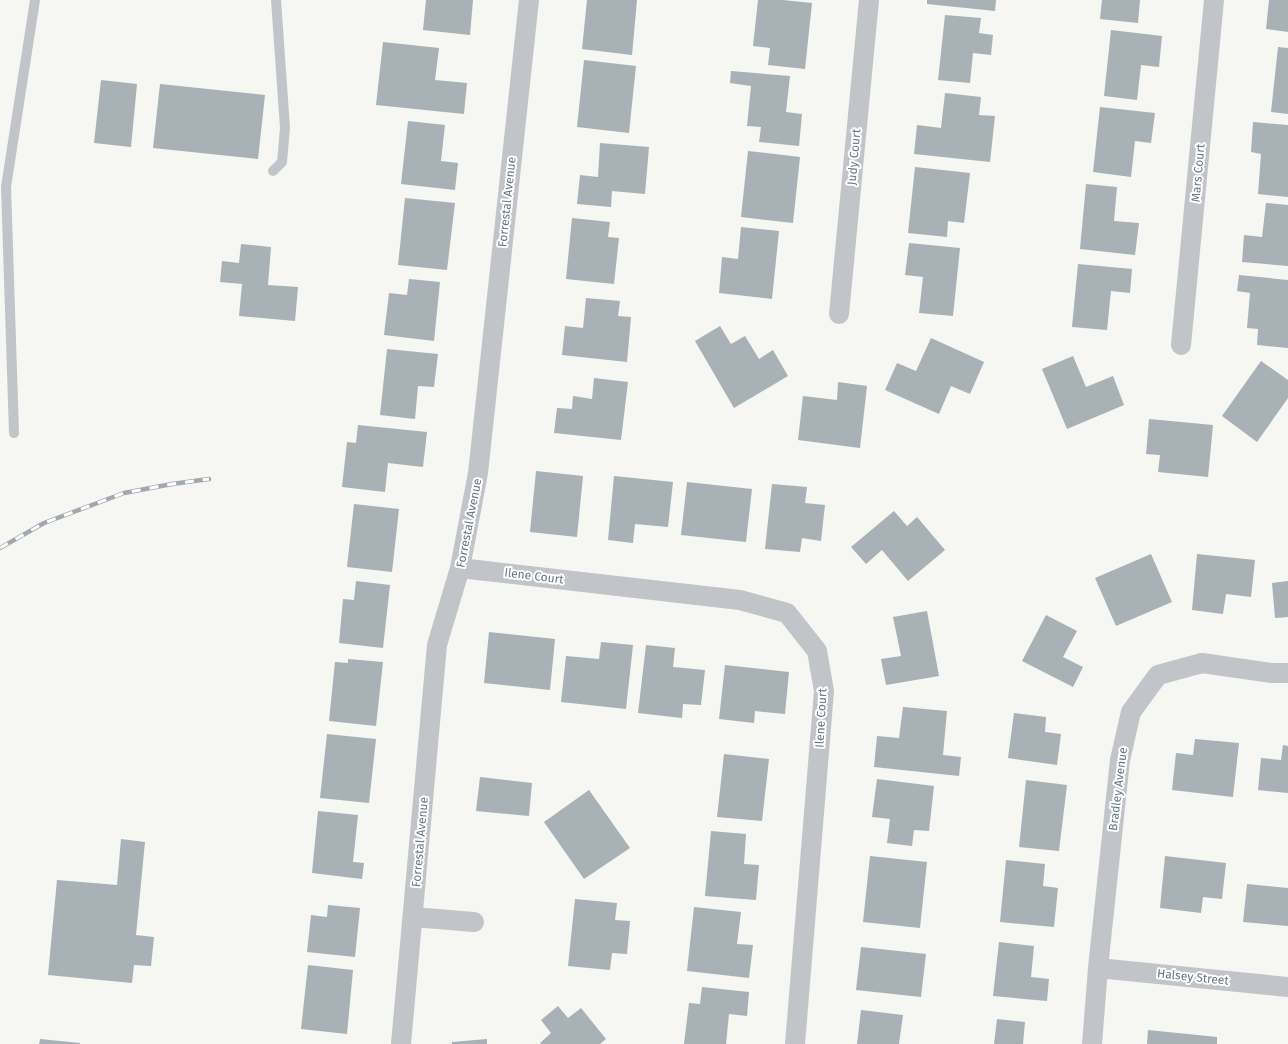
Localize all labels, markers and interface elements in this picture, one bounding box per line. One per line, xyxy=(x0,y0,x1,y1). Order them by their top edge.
street label: Judy Court xyxy=(845,128,863,186)
street label: Mars Court xyxy=(1188,143,1208,203)
street label: Forrestal Avenue xyxy=(495,156,519,248)
street label: Forrestal Avenue xyxy=(453,477,485,569)
street label: Ilene Court xyxy=(504,565,565,587)
street label: Ilene Court xyxy=(812,687,830,748)
street label: Bradley Avenue xyxy=(1106,746,1130,832)
street label: Forrestal Avenue xyxy=(409,796,431,888)
street label: Halsey Street xyxy=(1157,966,1230,988)

